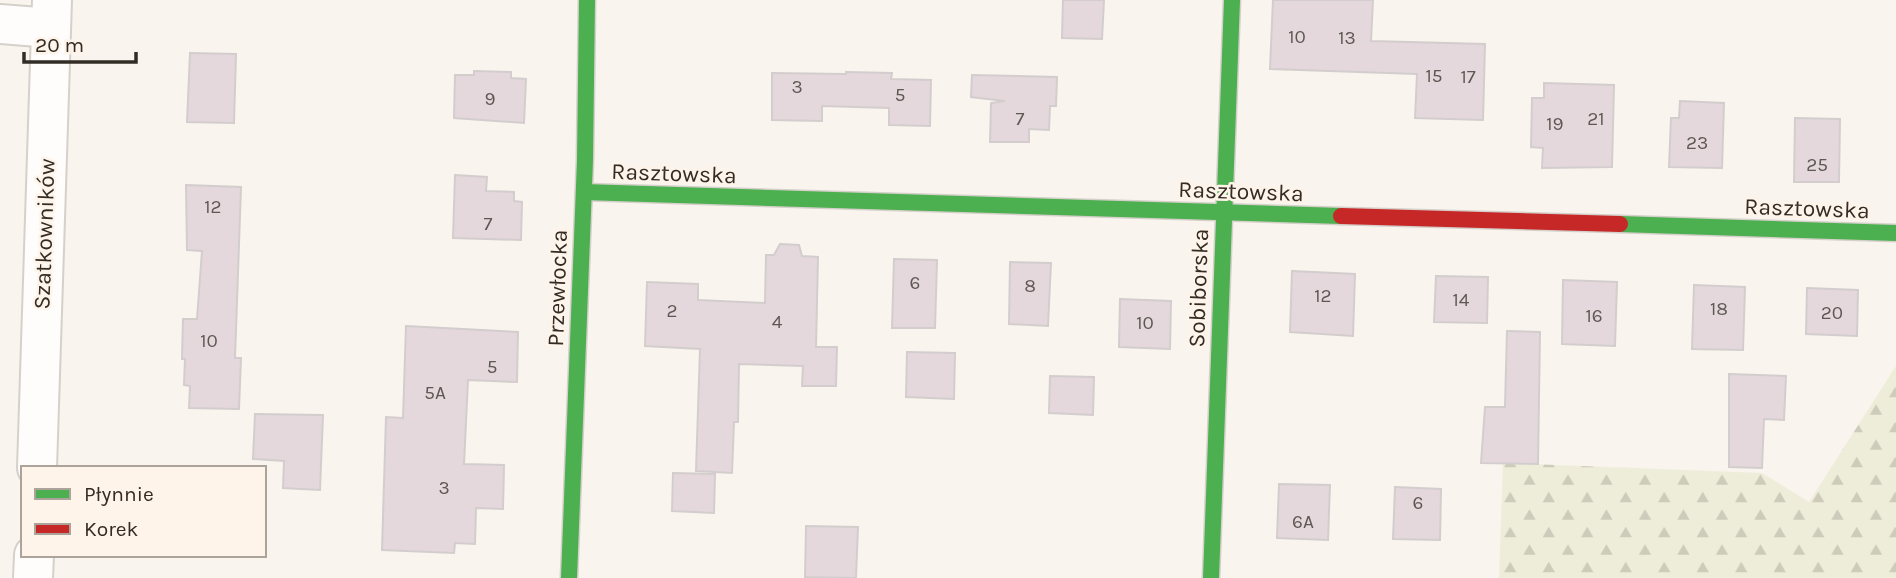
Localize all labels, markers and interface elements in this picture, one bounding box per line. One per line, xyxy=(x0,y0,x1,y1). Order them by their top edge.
scale bar xyxy=(24,21,136,65)
house number: 10 xyxy=(1288,26,1306,48)
house number: 13 xyxy=(1338,27,1356,49)
text: 20 m xyxy=(35,33,84,57)
house number: 15 xyxy=(1425,65,1443,87)
house number: 17 xyxy=(1460,66,1476,88)
house number: 3 xyxy=(791,76,803,98)
house number: 5 xyxy=(895,84,905,106)
house number: 9 xyxy=(484,88,496,110)
house number: 7 xyxy=(1016,108,1025,130)
house number: 21 xyxy=(1587,108,1605,130)
house number: 19 xyxy=(1546,113,1564,135)
house number: 23 xyxy=(1686,132,1708,154)
house number: 25 xyxy=(1806,154,1828,176)
street label: Szatkowników xyxy=(28,158,61,310)
street label: Rasztowska xyxy=(611,158,737,189)
street label: Rasztowska xyxy=(1178,176,1304,207)
street label: Rasztowska xyxy=(1744,193,1870,224)
house number: 12 xyxy=(204,196,222,218)
house number: 7 xyxy=(484,213,493,235)
street label: Sobiborska xyxy=(1183,228,1214,348)
street label: Przewłocka xyxy=(542,229,573,347)
house number: 6 xyxy=(910,272,920,294)
house number: 8 xyxy=(1024,275,1036,297)
house number: 12 xyxy=(1314,285,1332,307)
house number: 14 xyxy=(1453,289,1470,311)
house number: 18 xyxy=(1710,298,1728,320)
house number: 2 xyxy=(666,300,678,322)
house number: 20 xyxy=(1821,302,1843,324)
house number: 16 xyxy=(1585,305,1603,327)
house number: 4 xyxy=(772,311,783,333)
house number: 10 xyxy=(1136,312,1154,334)
house number: 10 xyxy=(200,330,218,352)
house number: 5 xyxy=(487,356,497,378)
house number: 5A xyxy=(424,382,446,404)
legend xyxy=(21,466,266,557)
house number: 3 xyxy=(438,477,450,499)
text: Płynnie xyxy=(84,482,154,506)
house number: 6 xyxy=(1413,492,1423,514)
house number: 6A xyxy=(1292,511,1314,533)
text: Korek xyxy=(84,517,139,541)

